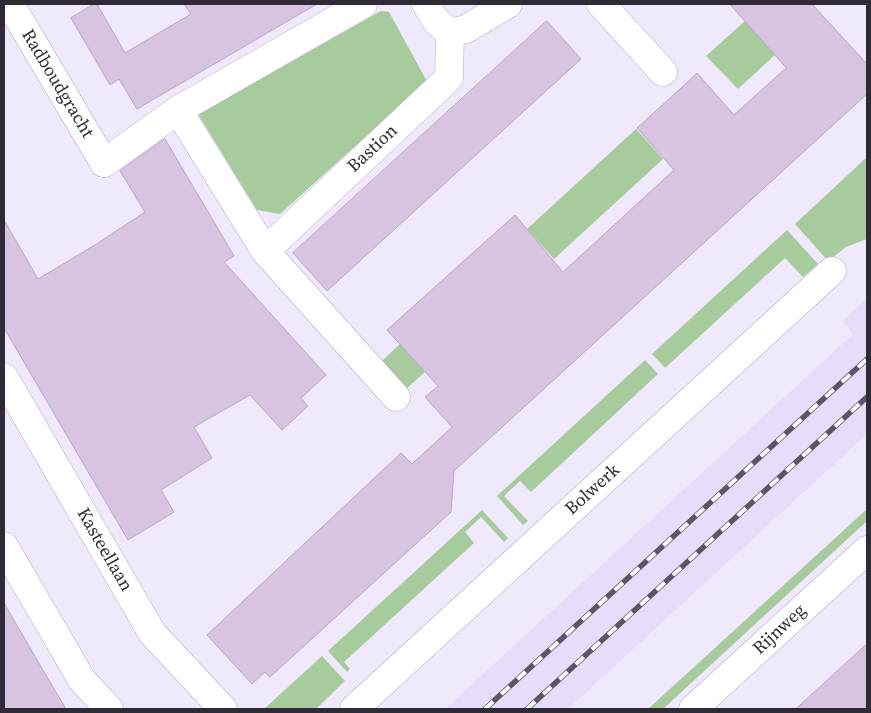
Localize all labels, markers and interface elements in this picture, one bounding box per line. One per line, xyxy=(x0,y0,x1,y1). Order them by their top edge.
street label: Radboudgracht xyxy=(16,26,98,142)
street label: Bastion xyxy=(344,121,402,177)
street label: Bolwerk xyxy=(561,460,625,520)
street label: Kasteellaan xyxy=(72,505,136,595)
street label: Rijnweg xyxy=(749,600,811,660)

